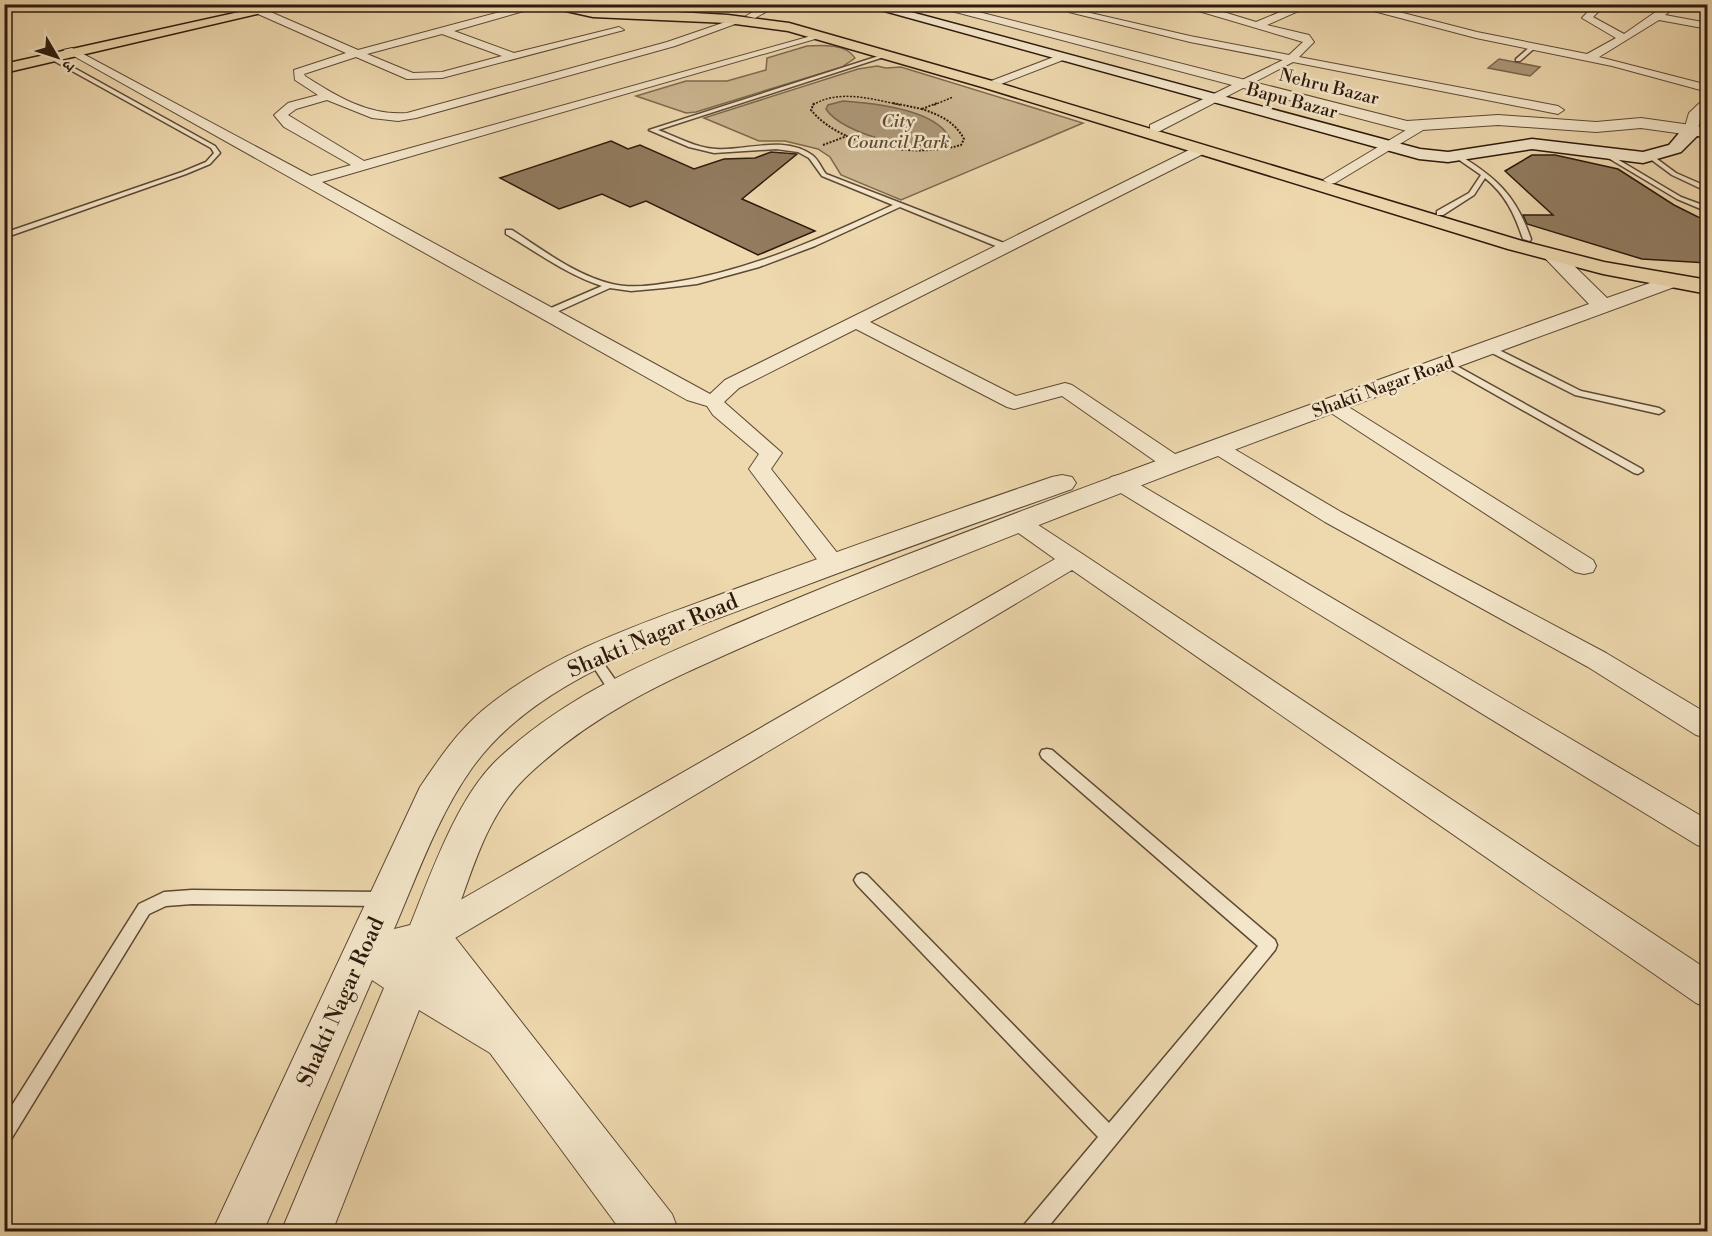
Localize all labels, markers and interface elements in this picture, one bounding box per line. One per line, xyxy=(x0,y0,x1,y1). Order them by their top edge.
north arrow xyxy=(27,27,87,87)
text: उ xyxy=(56,56,79,77)
street label: Nehru Bazar xyxy=(1276,63,1382,111)
street label: Bapu Bazar xyxy=(1243,78,1340,124)
park label: City Council Park xyxy=(847,110,949,154)
street label: Shakti Nagar Road xyxy=(1309,350,1458,423)
street label: Shakti Nagar Road xyxy=(564,588,743,684)
street label: Shakti Nagar Road xyxy=(292,913,391,1091)

